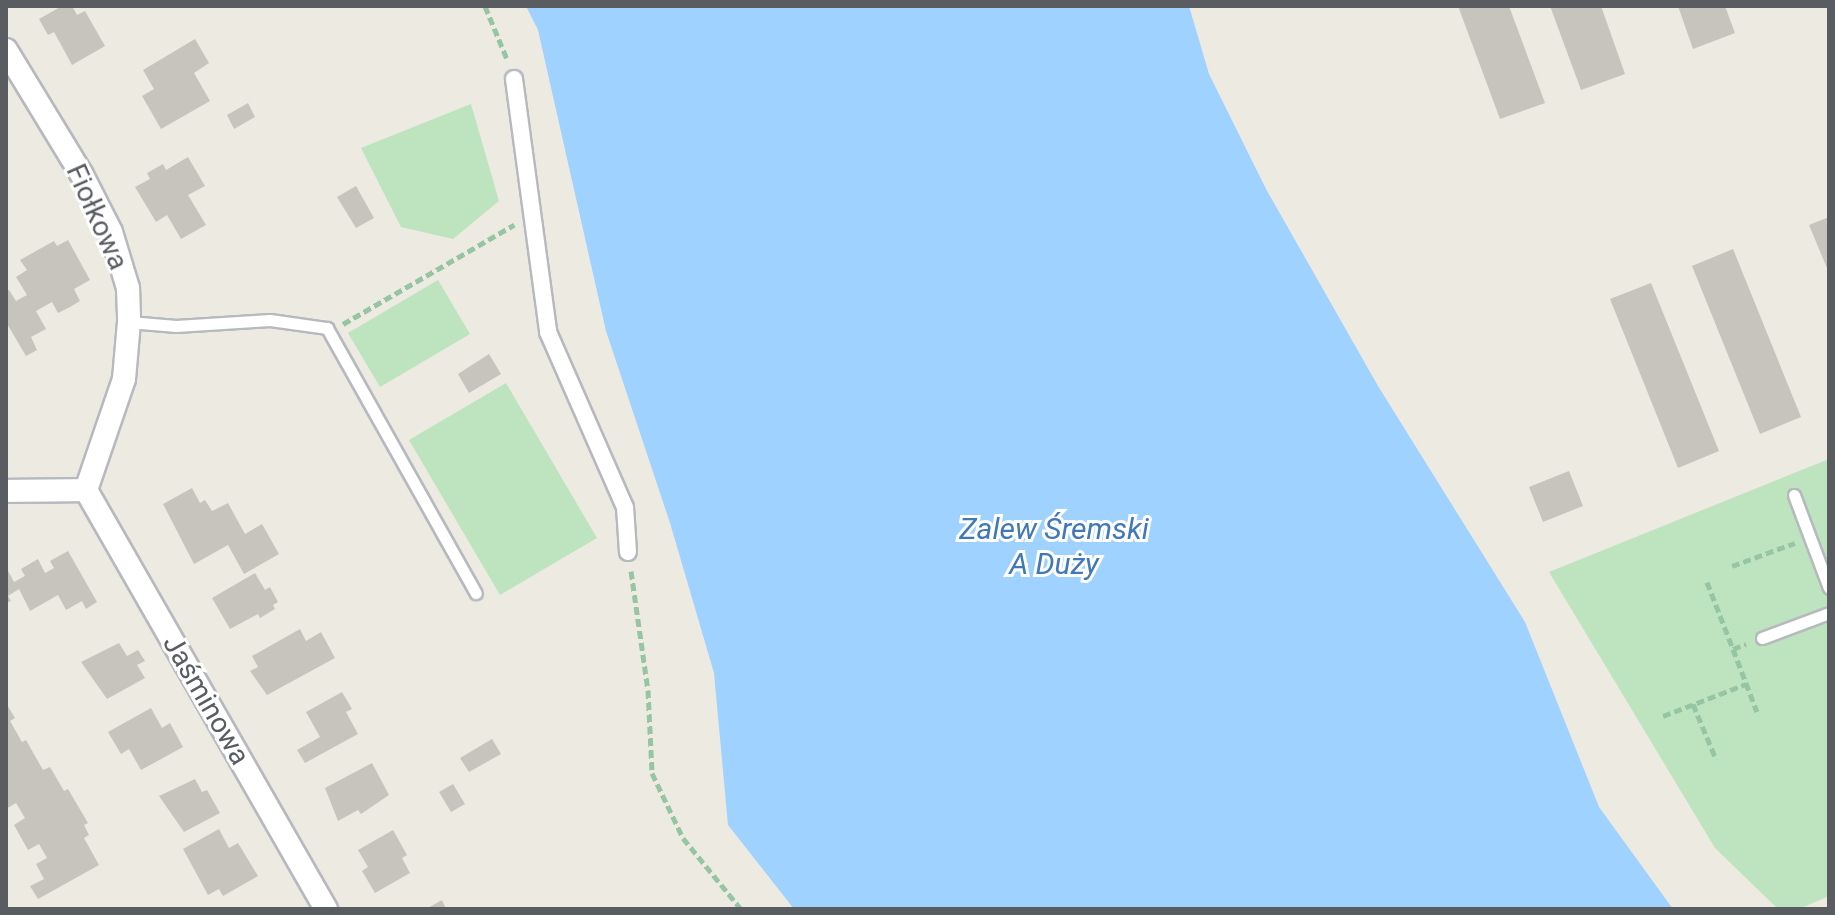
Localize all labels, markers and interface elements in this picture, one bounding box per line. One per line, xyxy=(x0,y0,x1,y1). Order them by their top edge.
street label: Fiołkowa xyxy=(59,159,135,275)
water label: Zalew Śremski A Duży xyxy=(959,511,1149,582)
street label: Jaśminowa xyxy=(155,629,257,771)

